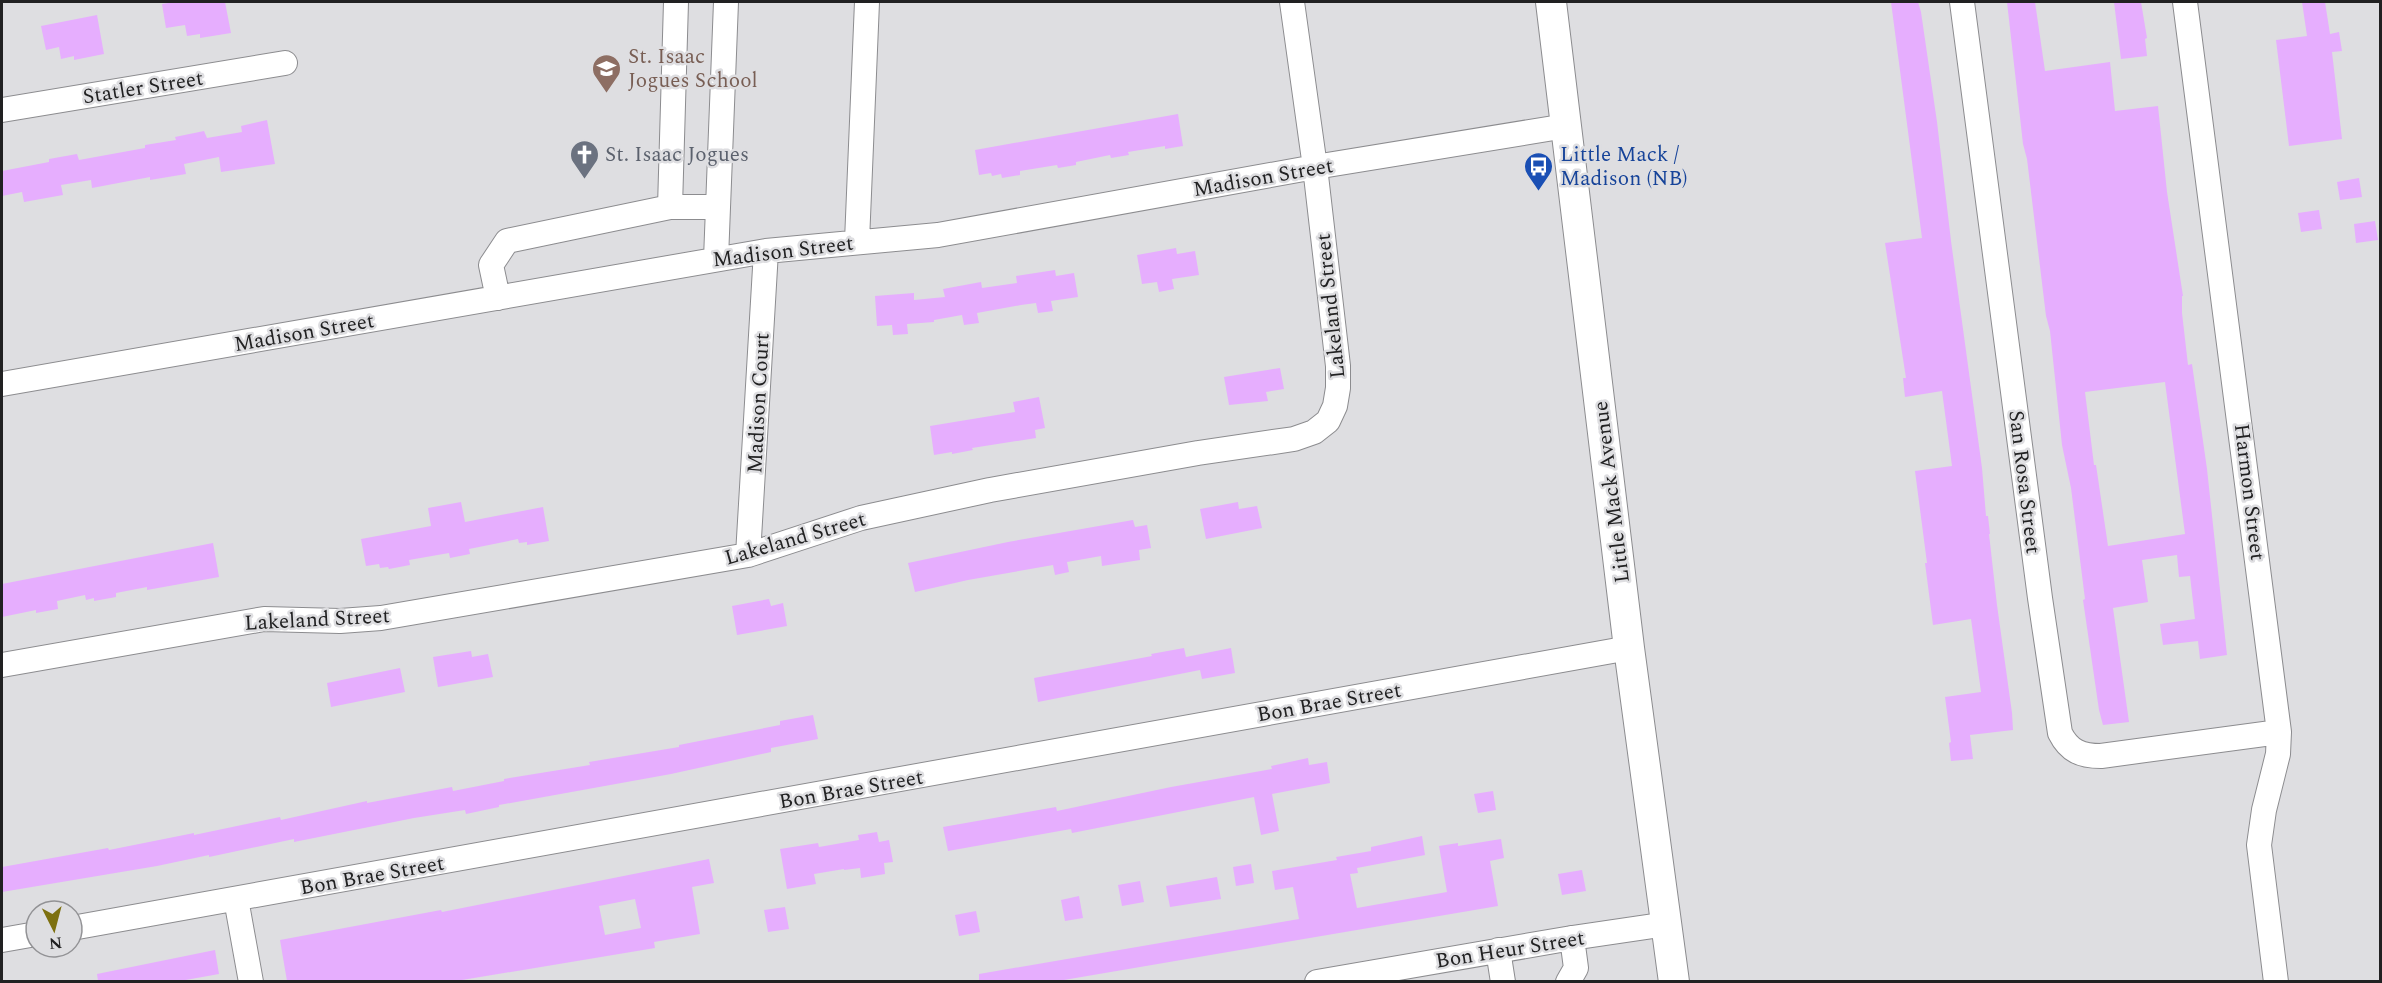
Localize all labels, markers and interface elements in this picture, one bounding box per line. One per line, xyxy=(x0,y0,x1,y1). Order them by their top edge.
place label: St. Isaac Jogues School xyxy=(628,41,758,97)
school or university icon: St. Isaac Jogues School xyxy=(591,52,623,94)
street label: Statler Street xyxy=(81,63,206,113)
church icon: St. Isaac Jogues xyxy=(568,138,600,180)
place label: St. Isaac Jogues xyxy=(605,139,749,171)
place label: Little Mack / Madison (NB) xyxy=(1560,139,1688,195)
street label: Madison Street xyxy=(1191,150,1336,206)
bus stop icon: Little Mack / Madison (NB) xyxy=(1523,150,1555,192)
street label: Madison Street xyxy=(711,227,855,277)
street label: Lakeland Street xyxy=(1307,232,1355,380)
street label: Madison Street xyxy=(232,305,377,361)
street label: Madison Court xyxy=(739,332,779,474)
street label: Little Mack Avenue xyxy=(1585,399,1639,585)
street label: San Rosa Street xyxy=(1999,409,2049,556)
street label: Harmon Street xyxy=(2225,422,2273,562)
street label: Lakeland Street xyxy=(721,504,870,574)
street label: Lakeland Street xyxy=(243,600,391,640)
street label: Bon Brae Street xyxy=(1255,675,1404,731)
street label: Bon Brae Street xyxy=(777,762,926,818)
street label: Bon Brae Street xyxy=(298,848,447,904)
north arrow xyxy=(24,899,84,959)
street label: Bon Heur Street xyxy=(1433,922,1587,978)
text: N xyxy=(48,930,63,956)

